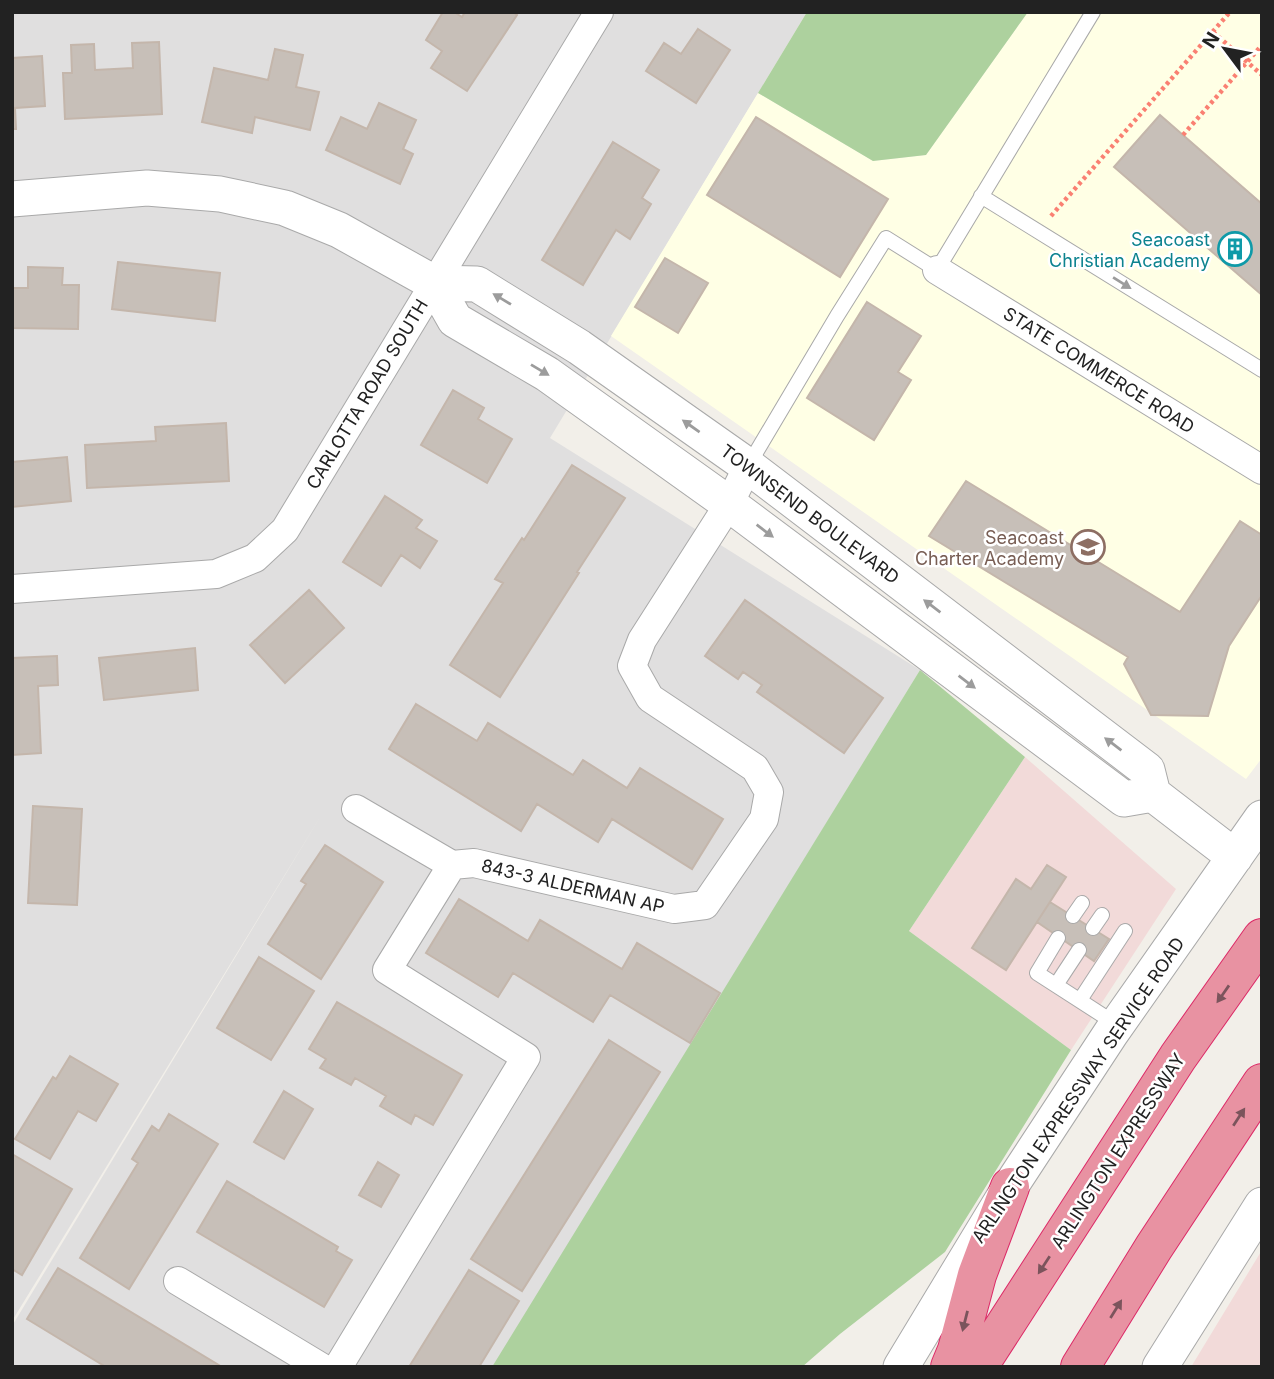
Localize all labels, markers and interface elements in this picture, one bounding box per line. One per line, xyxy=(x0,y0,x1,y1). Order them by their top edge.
north arrow xyxy=(1190,14,1260,84)
text: N xyxy=(1197,28,1225,52)
place label: Seacoast Christian Academy xyxy=(1049,229,1210,271)
building icon: Seacoast Christian Academy xyxy=(1216,230,1254,268)
one-way arrow xyxy=(1113,277,1132,290)
one-way arrow xyxy=(492,293,511,306)
street label: CARLOTTA ROAD SOUTH xyxy=(302,295,432,493)
street label: STATE COMMERCE ROAD xyxy=(1000,303,1198,437)
one-way arrow xyxy=(530,364,549,377)
one-way arrow xyxy=(681,419,700,433)
street label: TOWNSEND BOULEVARD xyxy=(717,440,903,588)
one-way arrow xyxy=(756,524,774,538)
place label: Seacoast Charter Academy xyxy=(915,527,1064,569)
school or university icon: Seacoast Charter Academy xyxy=(1069,528,1107,566)
one-way arrow xyxy=(922,599,941,613)
one-way arrow xyxy=(958,674,976,688)
one-way arrow xyxy=(1104,737,1122,751)
street label: 843-3 ALDERMAN AP xyxy=(479,855,667,917)
street label: ARLINGTON EXPRESSWAY SERVICE ROAD xyxy=(967,933,1189,1247)
one-way arrow xyxy=(1216,985,1230,1003)
street label: ARLINGTON EXPRESSWAY xyxy=(1047,1049,1189,1253)
one-way arrow xyxy=(1232,1108,1245,1127)
one-way arrow xyxy=(1037,1256,1050,1275)
one-way arrow xyxy=(1109,1299,1122,1318)
one-way arrow xyxy=(959,1310,970,1332)

